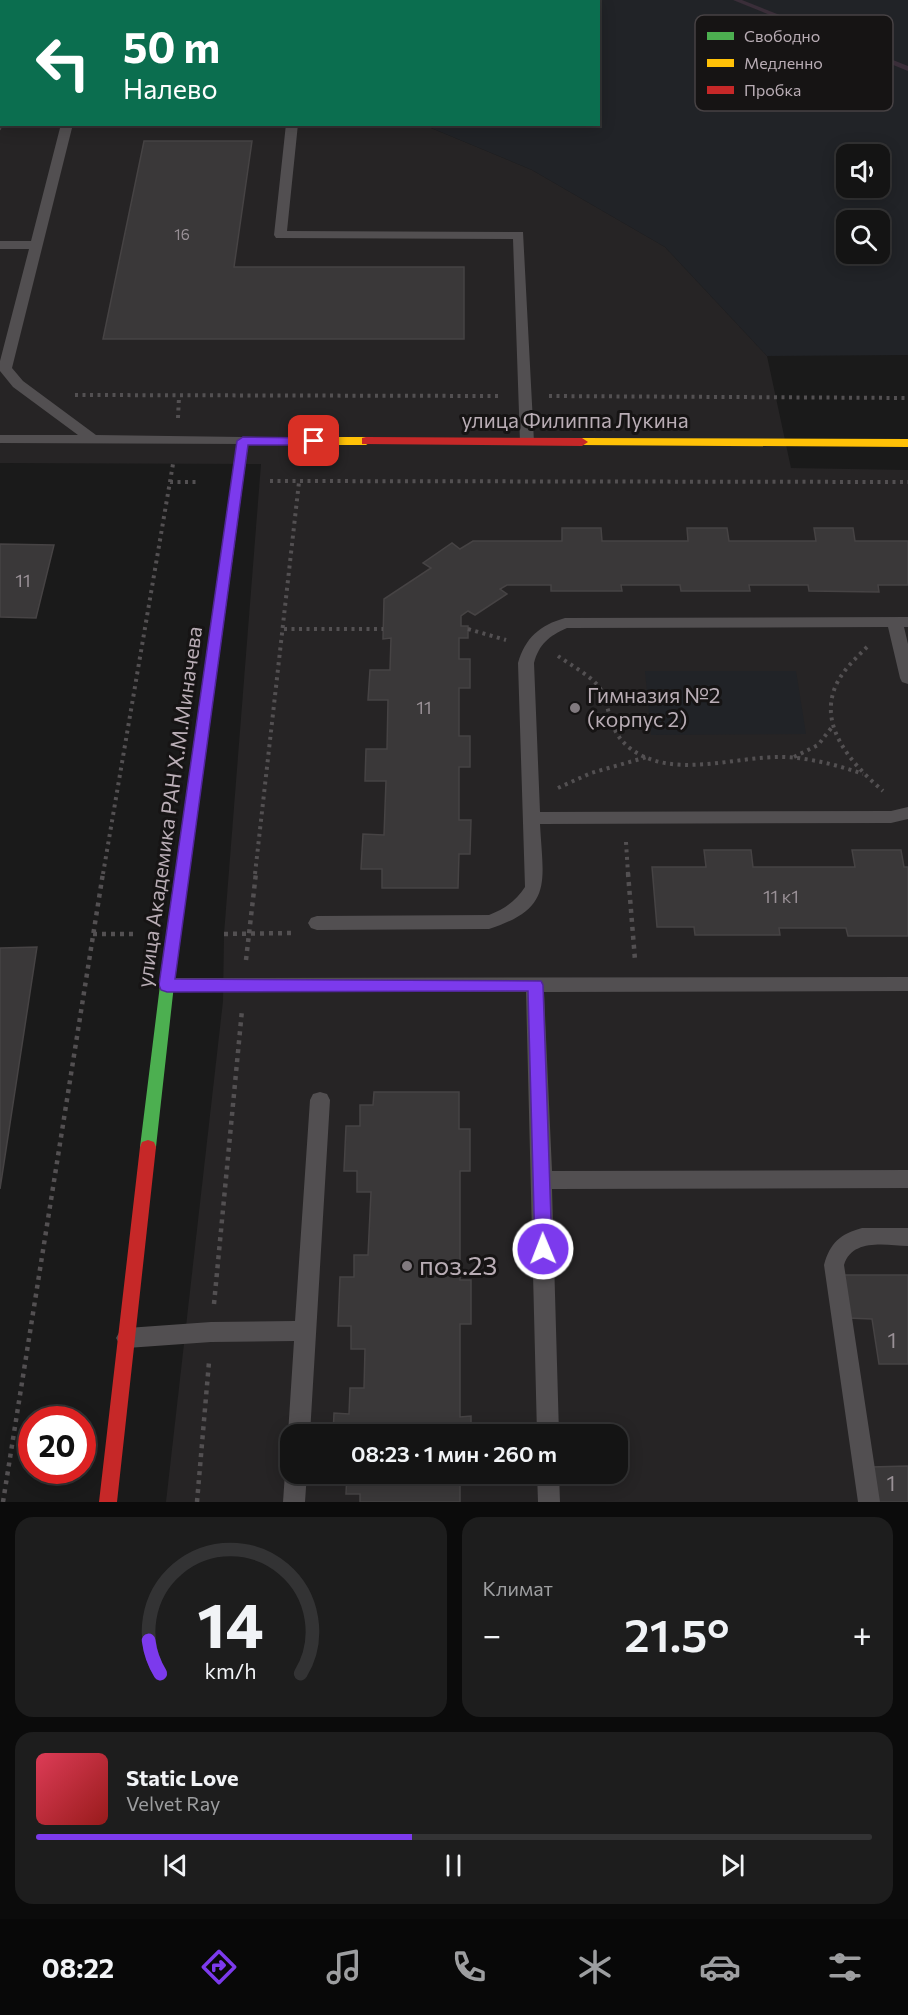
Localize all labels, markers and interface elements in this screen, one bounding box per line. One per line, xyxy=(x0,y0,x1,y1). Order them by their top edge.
legend xyxy=(695,15,893,111)
text: 50 m xyxy=(123,20,220,72)
icon: left xyxy=(24,24,102,102)
text: Свободно xyxy=(744,26,820,45)
text: Медленно xyxy=(744,53,823,72)
text: Налево xyxy=(123,72,218,105)
text: Пробка xyxy=(744,80,801,99)
map controls xyxy=(836,144,890,264)
button: sound xyxy=(836,144,890,198)
button: search xyxy=(836,210,890,264)
house number: 16 xyxy=(174,225,190,243)
street label: улица Филиппа Лукина xyxy=(461,407,689,432)
pin xyxy=(288,415,339,466)
icon: arrive xyxy=(297,424,330,457)
house number: 11 xyxy=(15,569,31,591)
street label: улица Академика РАН Х.М.Миначева xyxy=(131,625,206,989)
place label: Гимназия №2 (корпус 2) xyxy=(587,682,720,731)
house number: 11 xyxy=(416,696,432,718)
marker: Гимназия №2 (корпус 2) xyxy=(568,701,582,715)
house number: 11 к1 xyxy=(763,885,799,907)
position arrow xyxy=(511,1217,575,1281)
place label: поз.23 xyxy=(419,1249,497,1280)
marker: поз.23 xyxy=(400,1259,414,1273)
house number: 1 xyxy=(888,1327,896,1352)
speed limit sign: 20 xyxy=(18,1406,96,1484)
text: 08:23 · 1 мин · 260 m xyxy=(351,1440,557,1467)
house number: 1 xyxy=(887,1470,895,1495)
text: Климат xyxy=(483,1576,553,1600)
text: 14 xyxy=(197,1585,264,1661)
text: 21.5° xyxy=(624,1606,730,1661)
text: − xyxy=(483,1613,501,1654)
text: + xyxy=(853,1613,872,1654)
text: km/h xyxy=(205,1657,257,1683)
text: Static Love xyxy=(126,1764,239,1791)
text: Velvet Ray xyxy=(126,1791,220,1815)
icon: previous xyxy=(159,1849,192,1882)
icon: pause xyxy=(437,1849,470,1882)
icon: next xyxy=(716,1849,749,1882)
icon: directions xyxy=(198,1946,240,1988)
icon: music xyxy=(323,1946,365,1988)
icon: phone xyxy=(448,1946,490,1988)
icon: climate xyxy=(574,1946,616,1988)
icon: car xyxy=(699,1946,741,1988)
icon: filters xyxy=(824,1946,866,1988)
text: 08:22 xyxy=(42,1951,114,1984)

